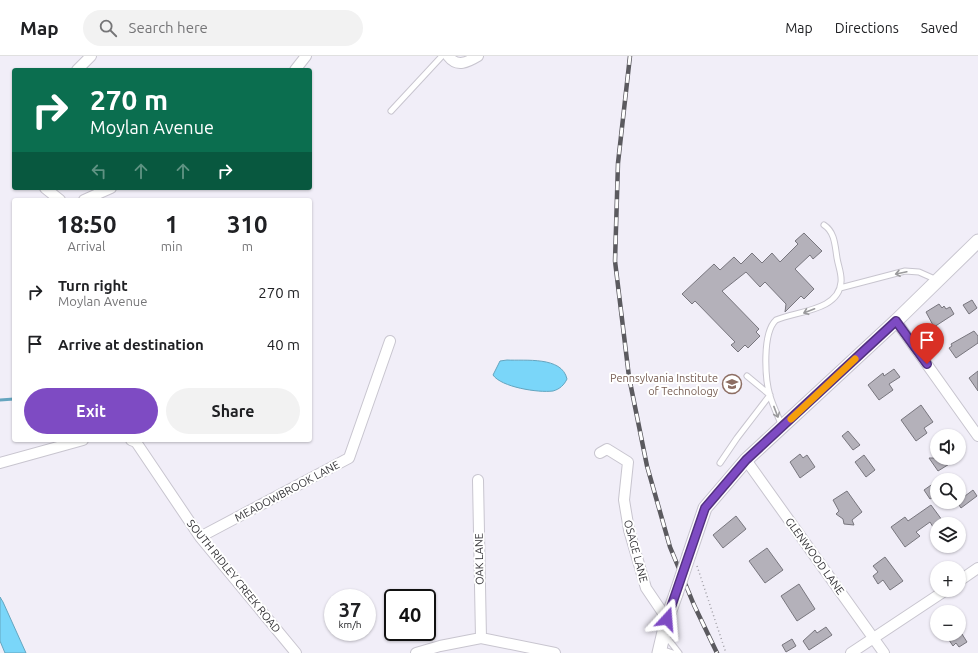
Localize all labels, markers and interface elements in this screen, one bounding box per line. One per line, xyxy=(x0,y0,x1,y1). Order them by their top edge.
search box xyxy=(83,10,363,46)
text: Map xyxy=(20,17,59,39)
icon: search xyxy=(97,17,119,39)
text: Search here xyxy=(129,19,208,36)
text: Map xyxy=(785,20,813,36)
text: Directions xyxy=(835,20,899,36)
text: Saved xyxy=(921,20,958,36)
icon: right xyxy=(24,84,76,136)
text: 270 m xyxy=(90,84,168,115)
text: Moylan Avenue xyxy=(90,117,214,137)
icon: left xyxy=(88,160,110,182)
icon: ahead xyxy=(130,160,152,182)
icon: ahead xyxy=(172,160,194,182)
icon: right xyxy=(214,160,236,182)
text: 18:50 xyxy=(56,211,116,238)
text: 1 xyxy=(165,211,178,238)
text: 310 xyxy=(227,211,268,238)
text: Arrival xyxy=(67,239,105,253)
text: min xyxy=(161,239,183,253)
text: m xyxy=(242,239,253,253)
one-way arrow xyxy=(895,269,908,277)
text: Turn right xyxy=(58,277,128,294)
icon: right xyxy=(24,281,46,303)
text: 270 m xyxy=(258,284,300,301)
text: Moylan Avenue xyxy=(58,294,147,308)
one-way arrow xyxy=(804,307,816,315)
pin xyxy=(910,323,944,364)
icon: arrive xyxy=(916,329,938,351)
icon: arrive xyxy=(24,333,46,355)
text: Arrive at destination xyxy=(58,336,204,353)
text: 40 m xyxy=(267,336,300,353)
place label: Pennsylvania Institute of Technology xyxy=(610,372,719,397)
school or university icon: Pennsylvania Institute of Technology xyxy=(721,373,743,395)
button: Exit xyxy=(24,388,158,434)
button: Share xyxy=(166,388,300,434)
one-way arrow xyxy=(773,405,781,417)
map controls xyxy=(930,429,966,641)
button: sound xyxy=(930,429,966,465)
street label: MEADOWBROOK LANE xyxy=(233,458,341,524)
button: search xyxy=(930,473,966,509)
street label: GLENWOOD LANE xyxy=(783,515,847,597)
street label: SOUTH RIDLEY CREEK ROAD xyxy=(185,517,283,635)
button: layers xyxy=(930,517,966,553)
street label: OSAGE LANE xyxy=(622,518,650,584)
street label: OAK LANE xyxy=(473,533,485,585)
button: + xyxy=(930,561,966,597)
speed limit sign: 40 xyxy=(384,589,436,641)
text: 37 xyxy=(339,598,361,621)
position arrow xyxy=(646,598,688,640)
button: − xyxy=(930,605,966,641)
text: km/h xyxy=(338,619,362,630)

